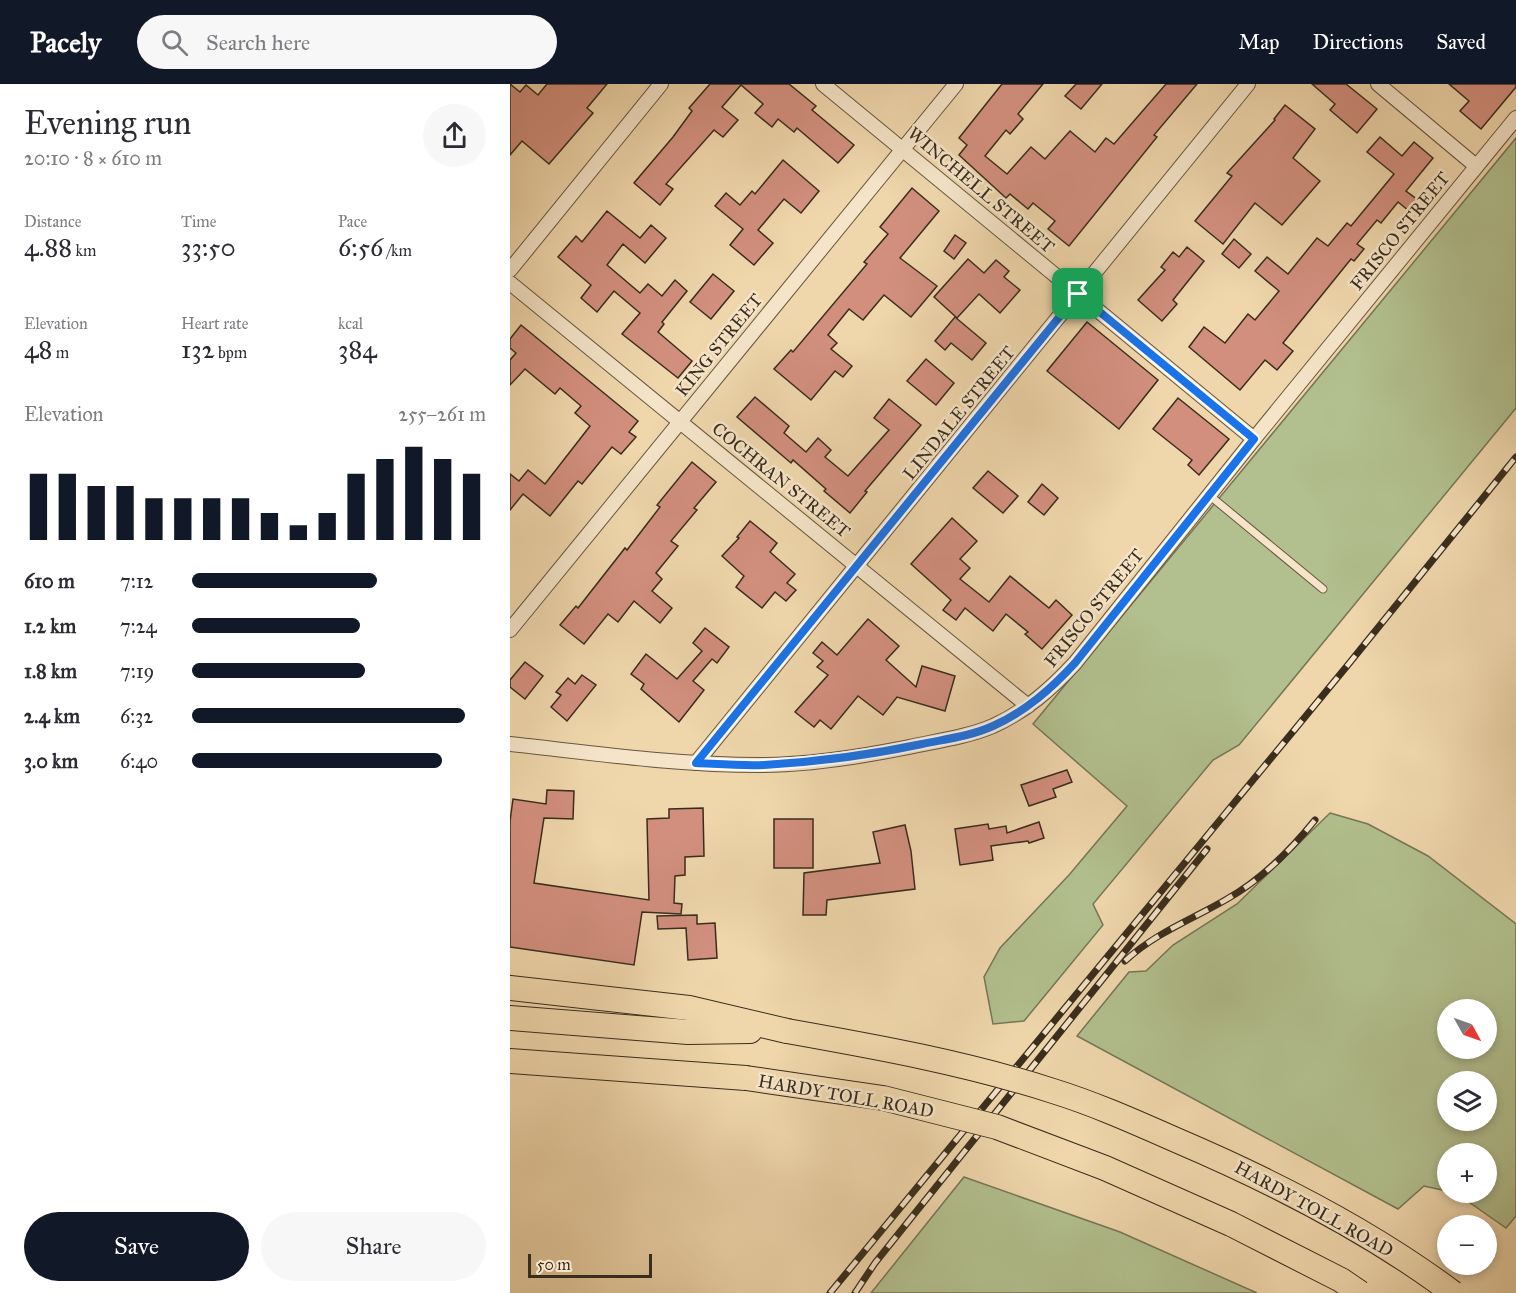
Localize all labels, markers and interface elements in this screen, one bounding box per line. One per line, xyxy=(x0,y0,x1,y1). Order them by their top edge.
search box xyxy=(137,15,557,69)
text: Pacely xyxy=(30,25,101,60)
icon: search xyxy=(158,26,191,59)
text: Search here xyxy=(206,29,310,56)
text: Map xyxy=(1239,29,1280,55)
text: Directions xyxy=(1313,29,1403,55)
text: Saved xyxy=(1436,29,1486,55)
text: Evening run xyxy=(24,103,191,143)
button: share xyxy=(423,104,486,167)
street label: WINCHELL STREET xyxy=(903,122,1059,258)
text: 20:10 · 8 × 610 m xyxy=(24,146,162,170)
street label: FRISCO STREET xyxy=(1346,167,1454,295)
text: Distance xyxy=(24,212,81,231)
text: Time xyxy=(181,212,216,231)
text: Pace xyxy=(338,212,367,231)
text: 4.88 xyxy=(24,231,72,263)
text: 33:50 xyxy=(181,231,236,263)
text: 6:56 xyxy=(338,231,383,263)
text: km xyxy=(72,241,96,260)
text: /km xyxy=(383,241,412,260)
pin xyxy=(1052,268,1103,319)
icon: arrive xyxy=(1061,277,1094,310)
street label: KING STREET xyxy=(671,289,767,401)
text: Elevation xyxy=(24,314,88,333)
text: Heart rate xyxy=(181,314,248,333)
text: kcal xyxy=(338,314,363,333)
text: 48 xyxy=(24,333,52,365)
text: 132 xyxy=(181,333,215,365)
text: 384 xyxy=(338,333,377,365)
street label: LINDALE STREET xyxy=(898,342,1020,484)
text: m xyxy=(52,343,69,362)
text: bpm xyxy=(215,343,247,362)
text: Elevation xyxy=(24,402,103,426)
text: 255–261 m xyxy=(398,402,486,426)
street label: COCHRAN STREET xyxy=(708,418,854,542)
street label: FRISCO STREET xyxy=(1040,544,1148,672)
text: 610 m xyxy=(24,569,75,593)
text: 7:12 xyxy=(120,569,153,593)
text: 1.2 km xyxy=(24,614,76,638)
text: 7:24 xyxy=(120,614,157,638)
text: 1.8 km xyxy=(24,659,77,683)
text: 7:19 xyxy=(120,659,154,683)
text: 2.4 km xyxy=(24,704,80,728)
text: 6:32 xyxy=(120,704,153,728)
text: 3.0 km xyxy=(24,749,78,773)
text: 6:40 xyxy=(120,749,158,773)
north arrow xyxy=(1437,999,1497,1059)
map controls xyxy=(1437,999,1497,1275)
street label: HARDY TOLL ROAD xyxy=(756,1070,936,1122)
button: layers xyxy=(1437,1071,1497,1131)
button: + xyxy=(1437,1143,1497,1203)
street label: HARDY TOLL ROAD xyxy=(1231,1156,1397,1262)
button: Save xyxy=(24,1212,249,1281)
button: Share xyxy=(261,1212,486,1281)
button: − xyxy=(1437,1215,1497,1275)
scale bar xyxy=(528,1251,652,1278)
text: 50 m xyxy=(537,1255,571,1274)

